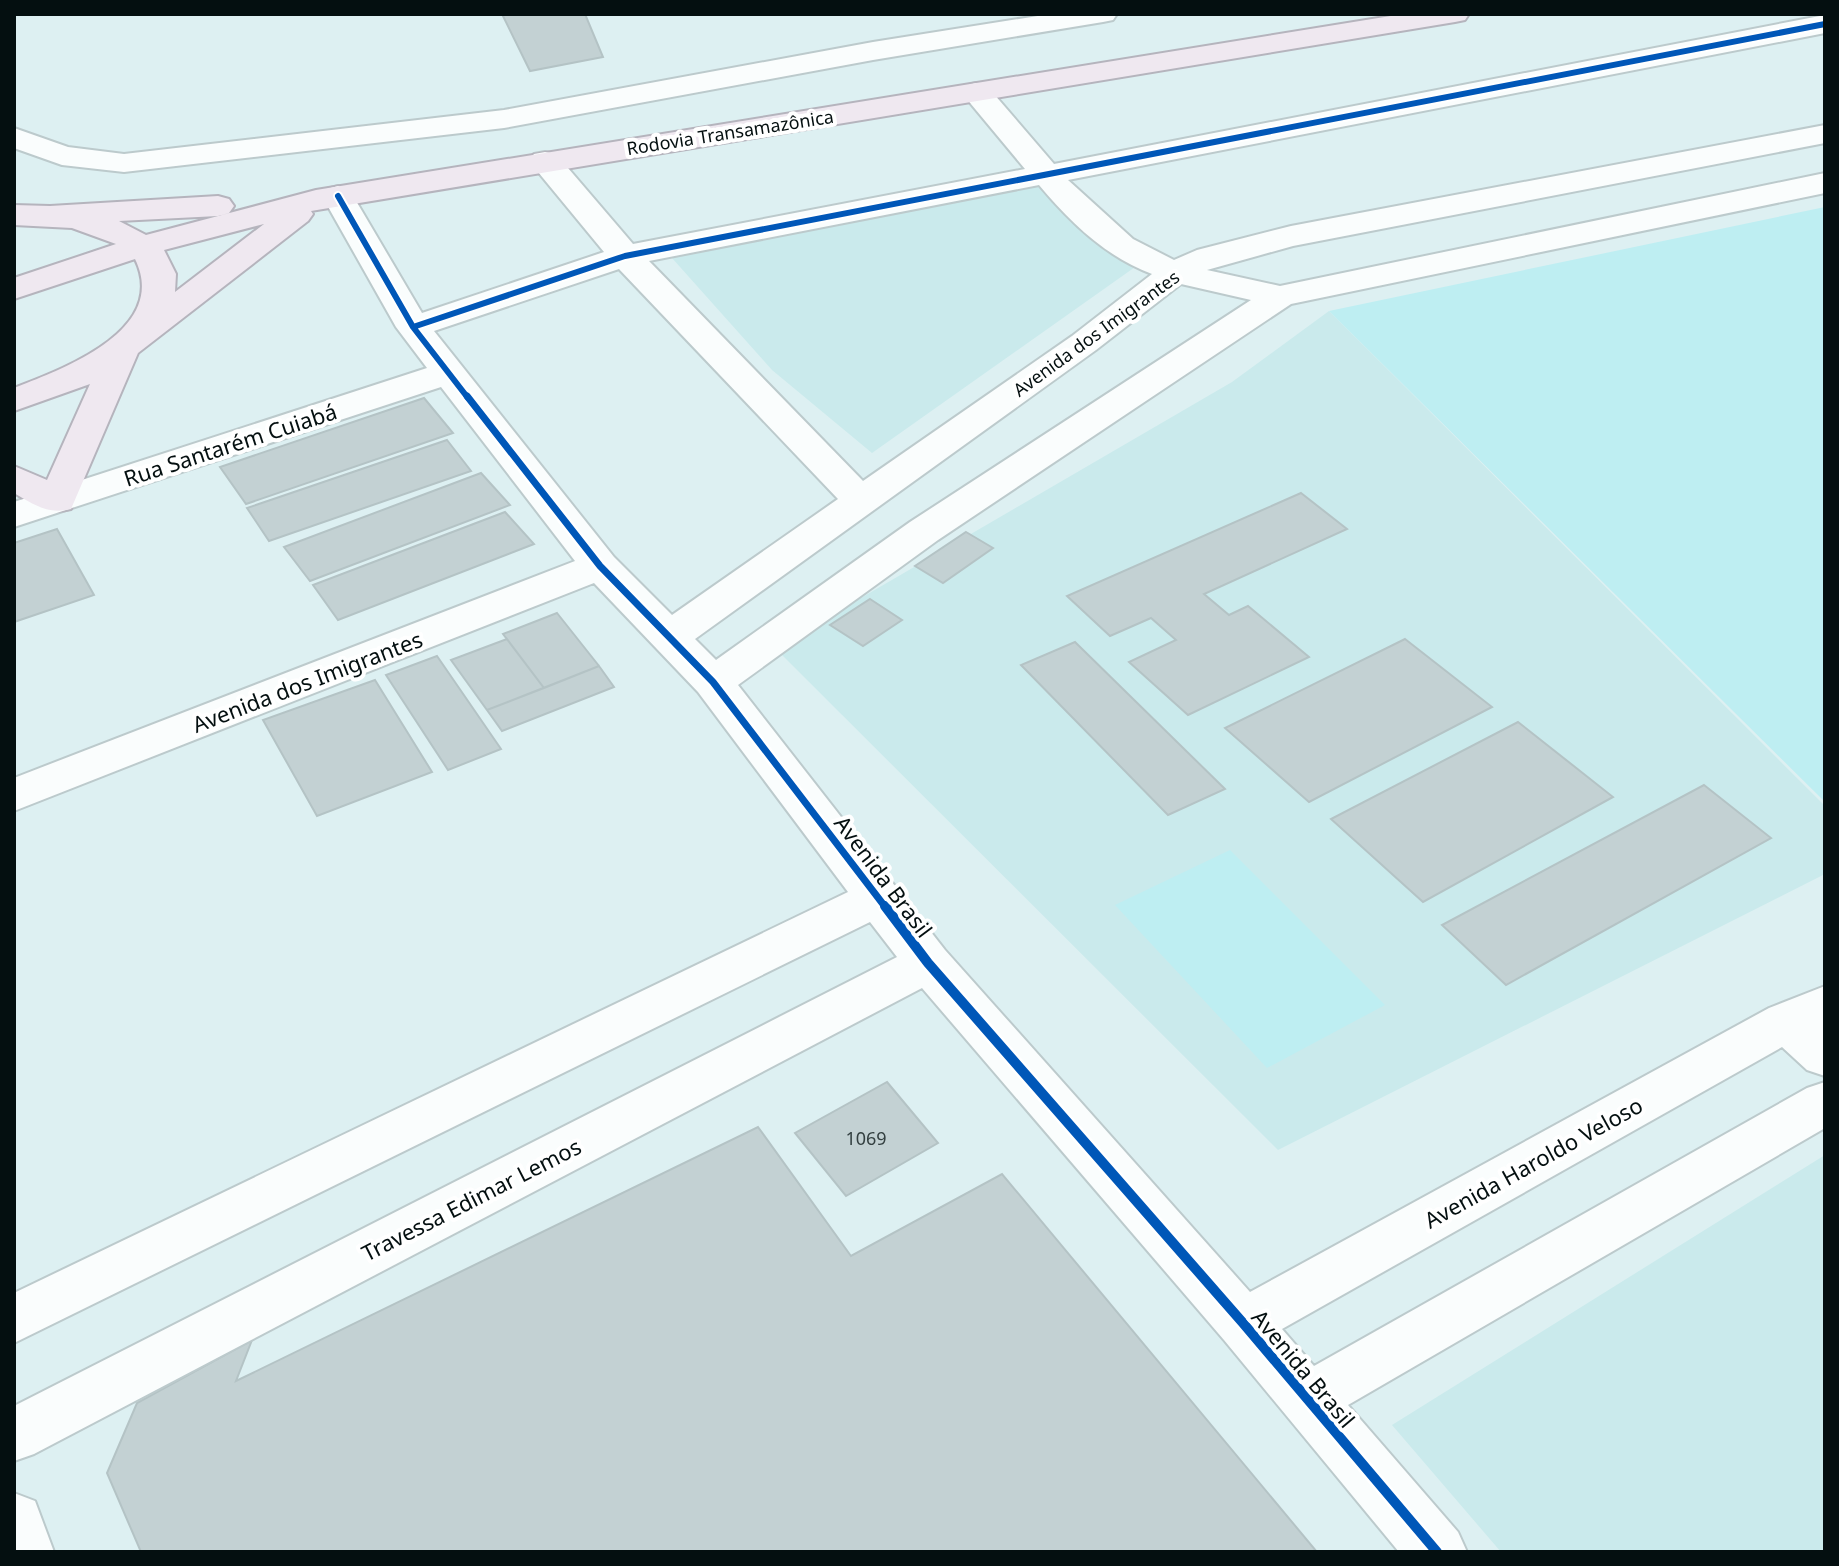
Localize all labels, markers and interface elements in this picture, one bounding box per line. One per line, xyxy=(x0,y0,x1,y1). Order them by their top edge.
street label: Rodovia Transamazônica xyxy=(625,104,835,160)
street label: Avenida dos Imigrantes xyxy=(1008,265,1184,401)
street label: Rua Santarém Cuiabá xyxy=(120,395,340,493)
street label: Avenida dos Imigrantes xyxy=(188,623,426,739)
street label: Avenida Brasil xyxy=(828,809,940,943)
street label: Avenida Haroldo Veloso xyxy=(1418,1089,1648,1235)
house number: 1069 xyxy=(845,1126,887,1150)
street label: Travessa Edimar Lemos xyxy=(356,1131,586,1267)
street label: Avenida Brasil xyxy=(1246,1303,1362,1433)

